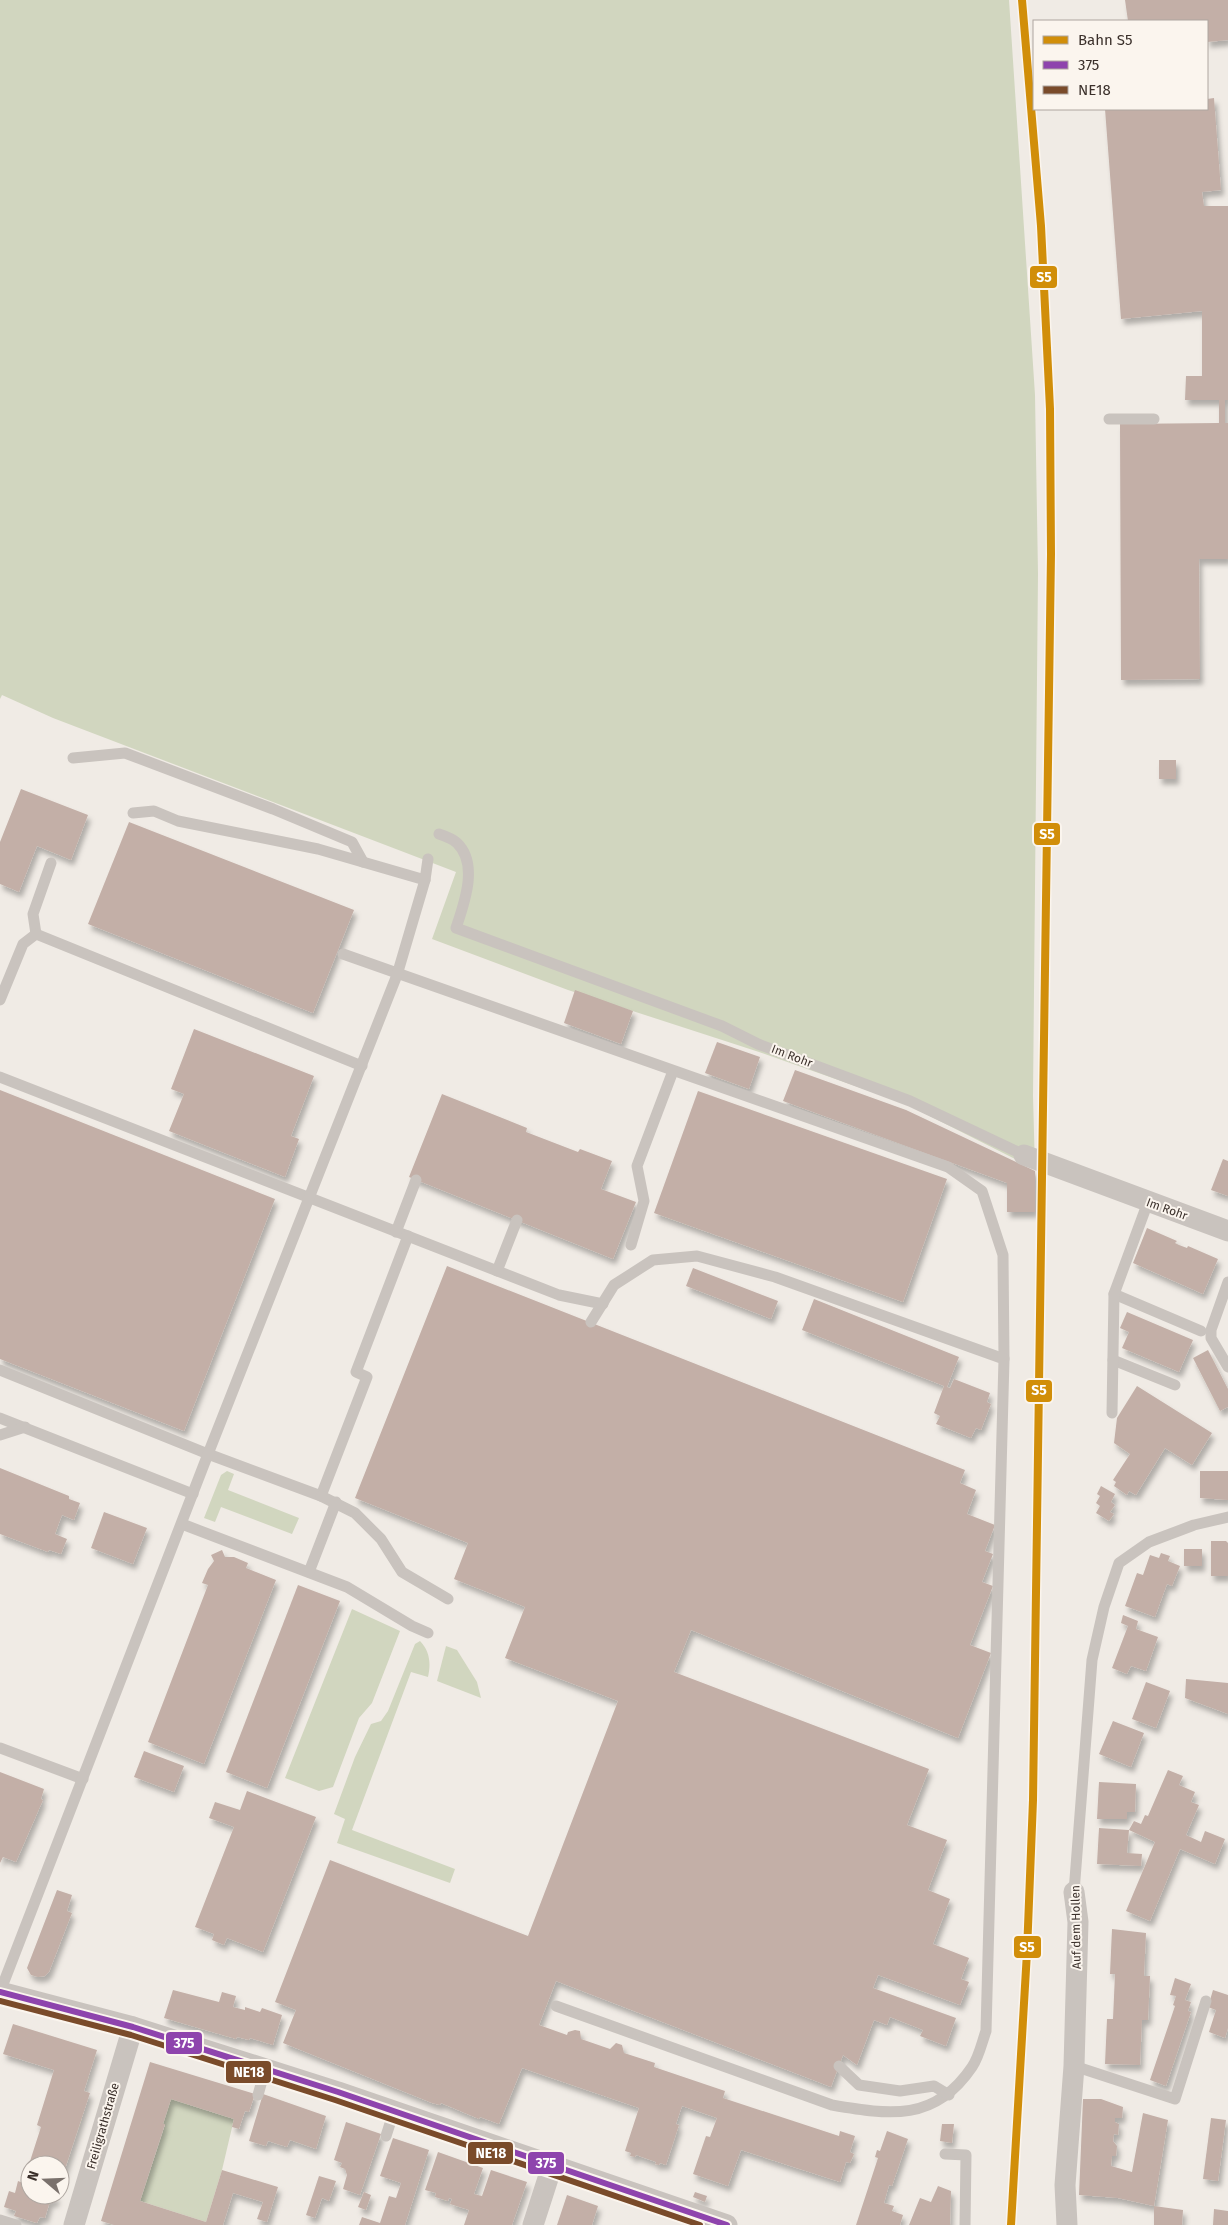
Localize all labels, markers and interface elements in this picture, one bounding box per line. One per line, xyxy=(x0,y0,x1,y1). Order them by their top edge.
legend xyxy=(1033,20,1208,110)
text: Bahn S5 xyxy=(1078,31,1133,49)
text: 375 xyxy=(1078,56,1099,74)
text: NE18 xyxy=(1078,81,1111,99)
line badge: S5 xyxy=(1029,265,1058,289)
text: S5 xyxy=(1036,269,1052,286)
line badge: S5 xyxy=(1033,822,1061,846)
text: S5 xyxy=(1039,826,1055,843)
street label: Im Rohr xyxy=(770,1042,815,1070)
street label: Im Rohr xyxy=(1145,1195,1190,1223)
line badge: S5 xyxy=(1025,1379,1053,1403)
text: S5 xyxy=(1031,1382,1047,1399)
street label: Auf dem Hollen xyxy=(1068,1885,1084,1969)
line badge: S5 xyxy=(1013,1935,1042,1959)
text: S5 xyxy=(1019,1939,1035,1956)
line badge: 375 xyxy=(165,2031,203,2055)
text: 375 xyxy=(172,2035,195,2052)
line badge: NE18 xyxy=(225,2060,272,2084)
text: NE18 xyxy=(234,2064,264,2081)
street label: Freiligrathstraße xyxy=(84,2081,122,2171)
line badge: NE18 xyxy=(467,2141,514,2165)
text: NE18 xyxy=(476,2145,506,2162)
line badge: 375 xyxy=(527,2151,565,2175)
north arrow xyxy=(20,2155,70,2205)
text: 375 xyxy=(534,2155,557,2172)
text: N xyxy=(24,2169,43,2183)

